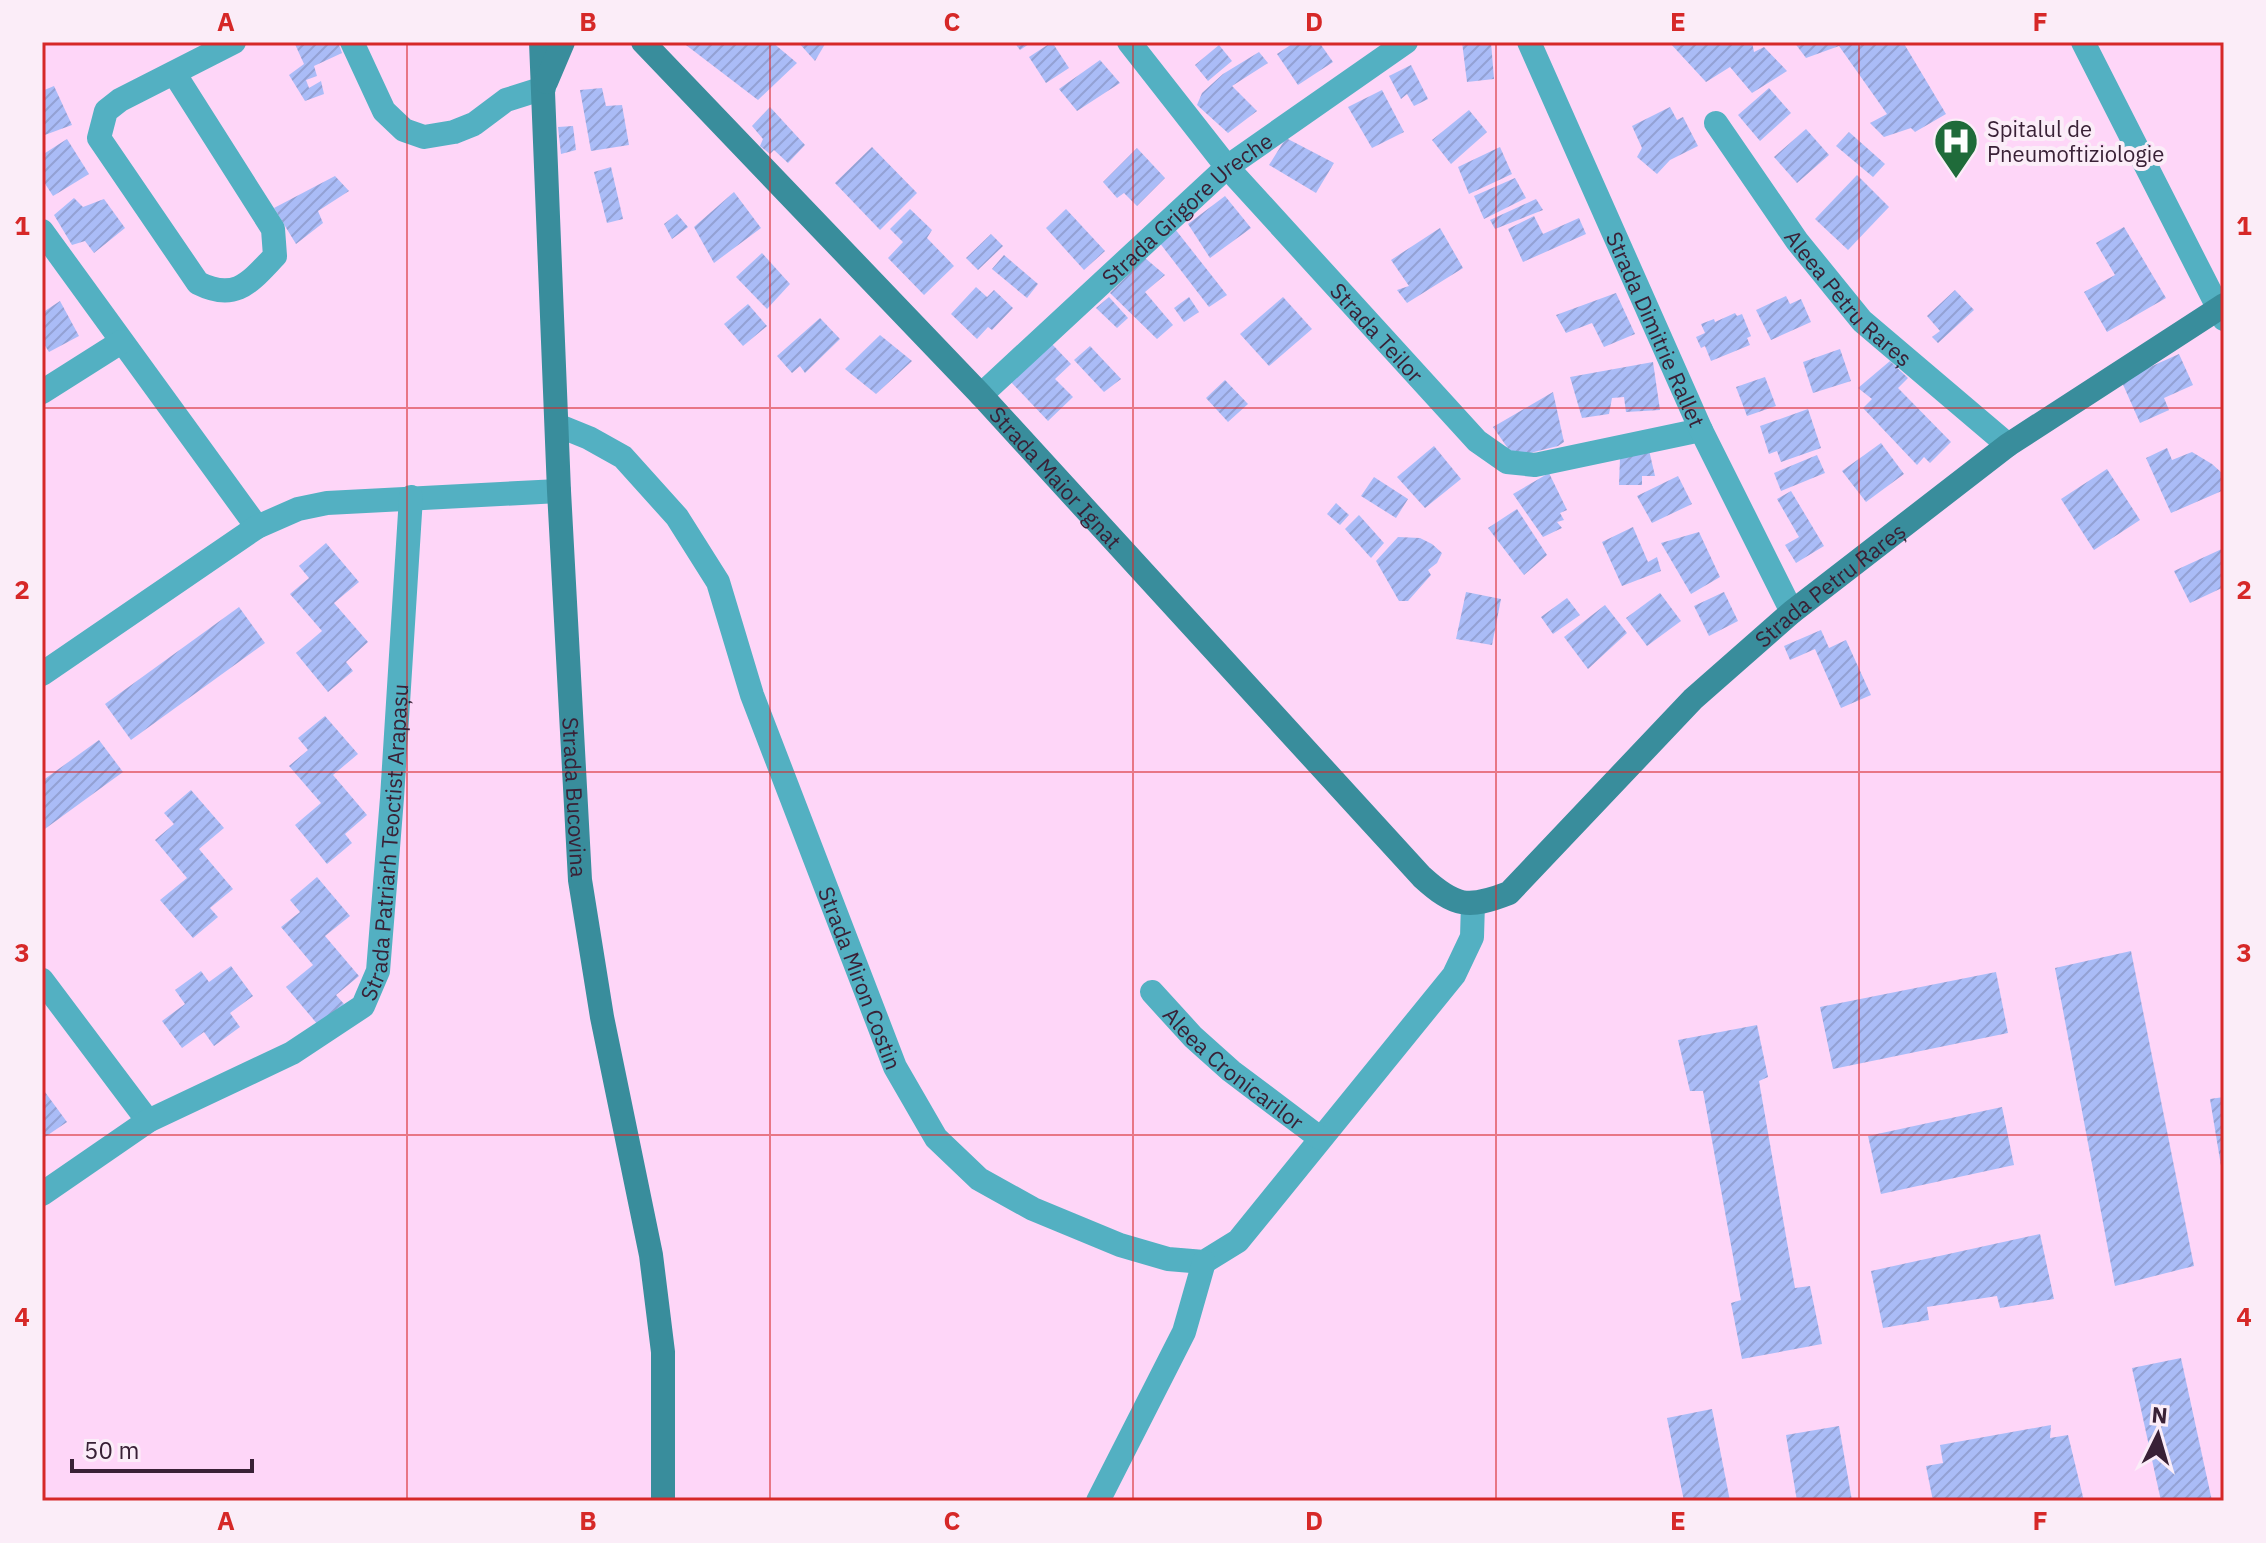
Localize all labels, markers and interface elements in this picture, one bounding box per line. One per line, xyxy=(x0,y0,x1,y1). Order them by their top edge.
text: A xyxy=(217,4,235,38)
text: B xyxy=(579,4,597,38)
text: C xyxy=(944,4,961,38)
text: D xyxy=(1305,4,1323,38)
text: E xyxy=(1670,4,1686,38)
text: F xyxy=(2032,4,2048,38)
place label: Spitalul de Pneumoftiziologie xyxy=(1987,114,2164,168)
hospital icon: Spitalul de Pneumoftiziologie xyxy=(1932,117,1980,180)
street label: Strada Grigore Ureche xyxy=(1095,125,1278,291)
text: 1 xyxy=(14,208,30,242)
text: 1 xyxy=(2236,208,2252,242)
street label: Aleea Petru Rareș xyxy=(1779,224,1919,372)
street label: Strada Dimitrie Rallet xyxy=(1600,227,1712,431)
street label: Strada Teilor xyxy=(1325,276,1430,388)
street label: Strada Maior Ignat xyxy=(984,400,1129,554)
street label: Strada Petru Rareș xyxy=(1748,516,1911,653)
text: 2 xyxy=(14,572,30,606)
text: 2 xyxy=(2236,572,2252,606)
street label: Strada Patriarh Teoctist Arapașu xyxy=(353,683,414,1005)
street label: Strada Bucovina xyxy=(557,716,594,878)
street label: Strada Miron Costin xyxy=(812,882,909,1073)
text: 3 xyxy=(14,935,30,969)
text: 3 xyxy=(2236,935,2252,969)
street label: Aleea Cronicarilor xyxy=(1157,1000,1310,1136)
text: 4 xyxy=(14,1299,30,1333)
text: 4 xyxy=(2236,1299,2252,1333)
north arrow xyxy=(2118,1395,2198,1475)
text: N xyxy=(2151,1399,2169,1430)
scale bar xyxy=(72,1423,252,1473)
text: 50 m xyxy=(84,1434,139,1466)
text: A xyxy=(217,1503,235,1537)
text: B xyxy=(579,1503,597,1537)
text: C xyxy=(944,1503,961,1537)
text: D xyxy=(1305,1503,1323,1537)
text: E xyxy=(1670,1503,1686,1537)
text: F xyxy=(2032,1503,2048,1537)

